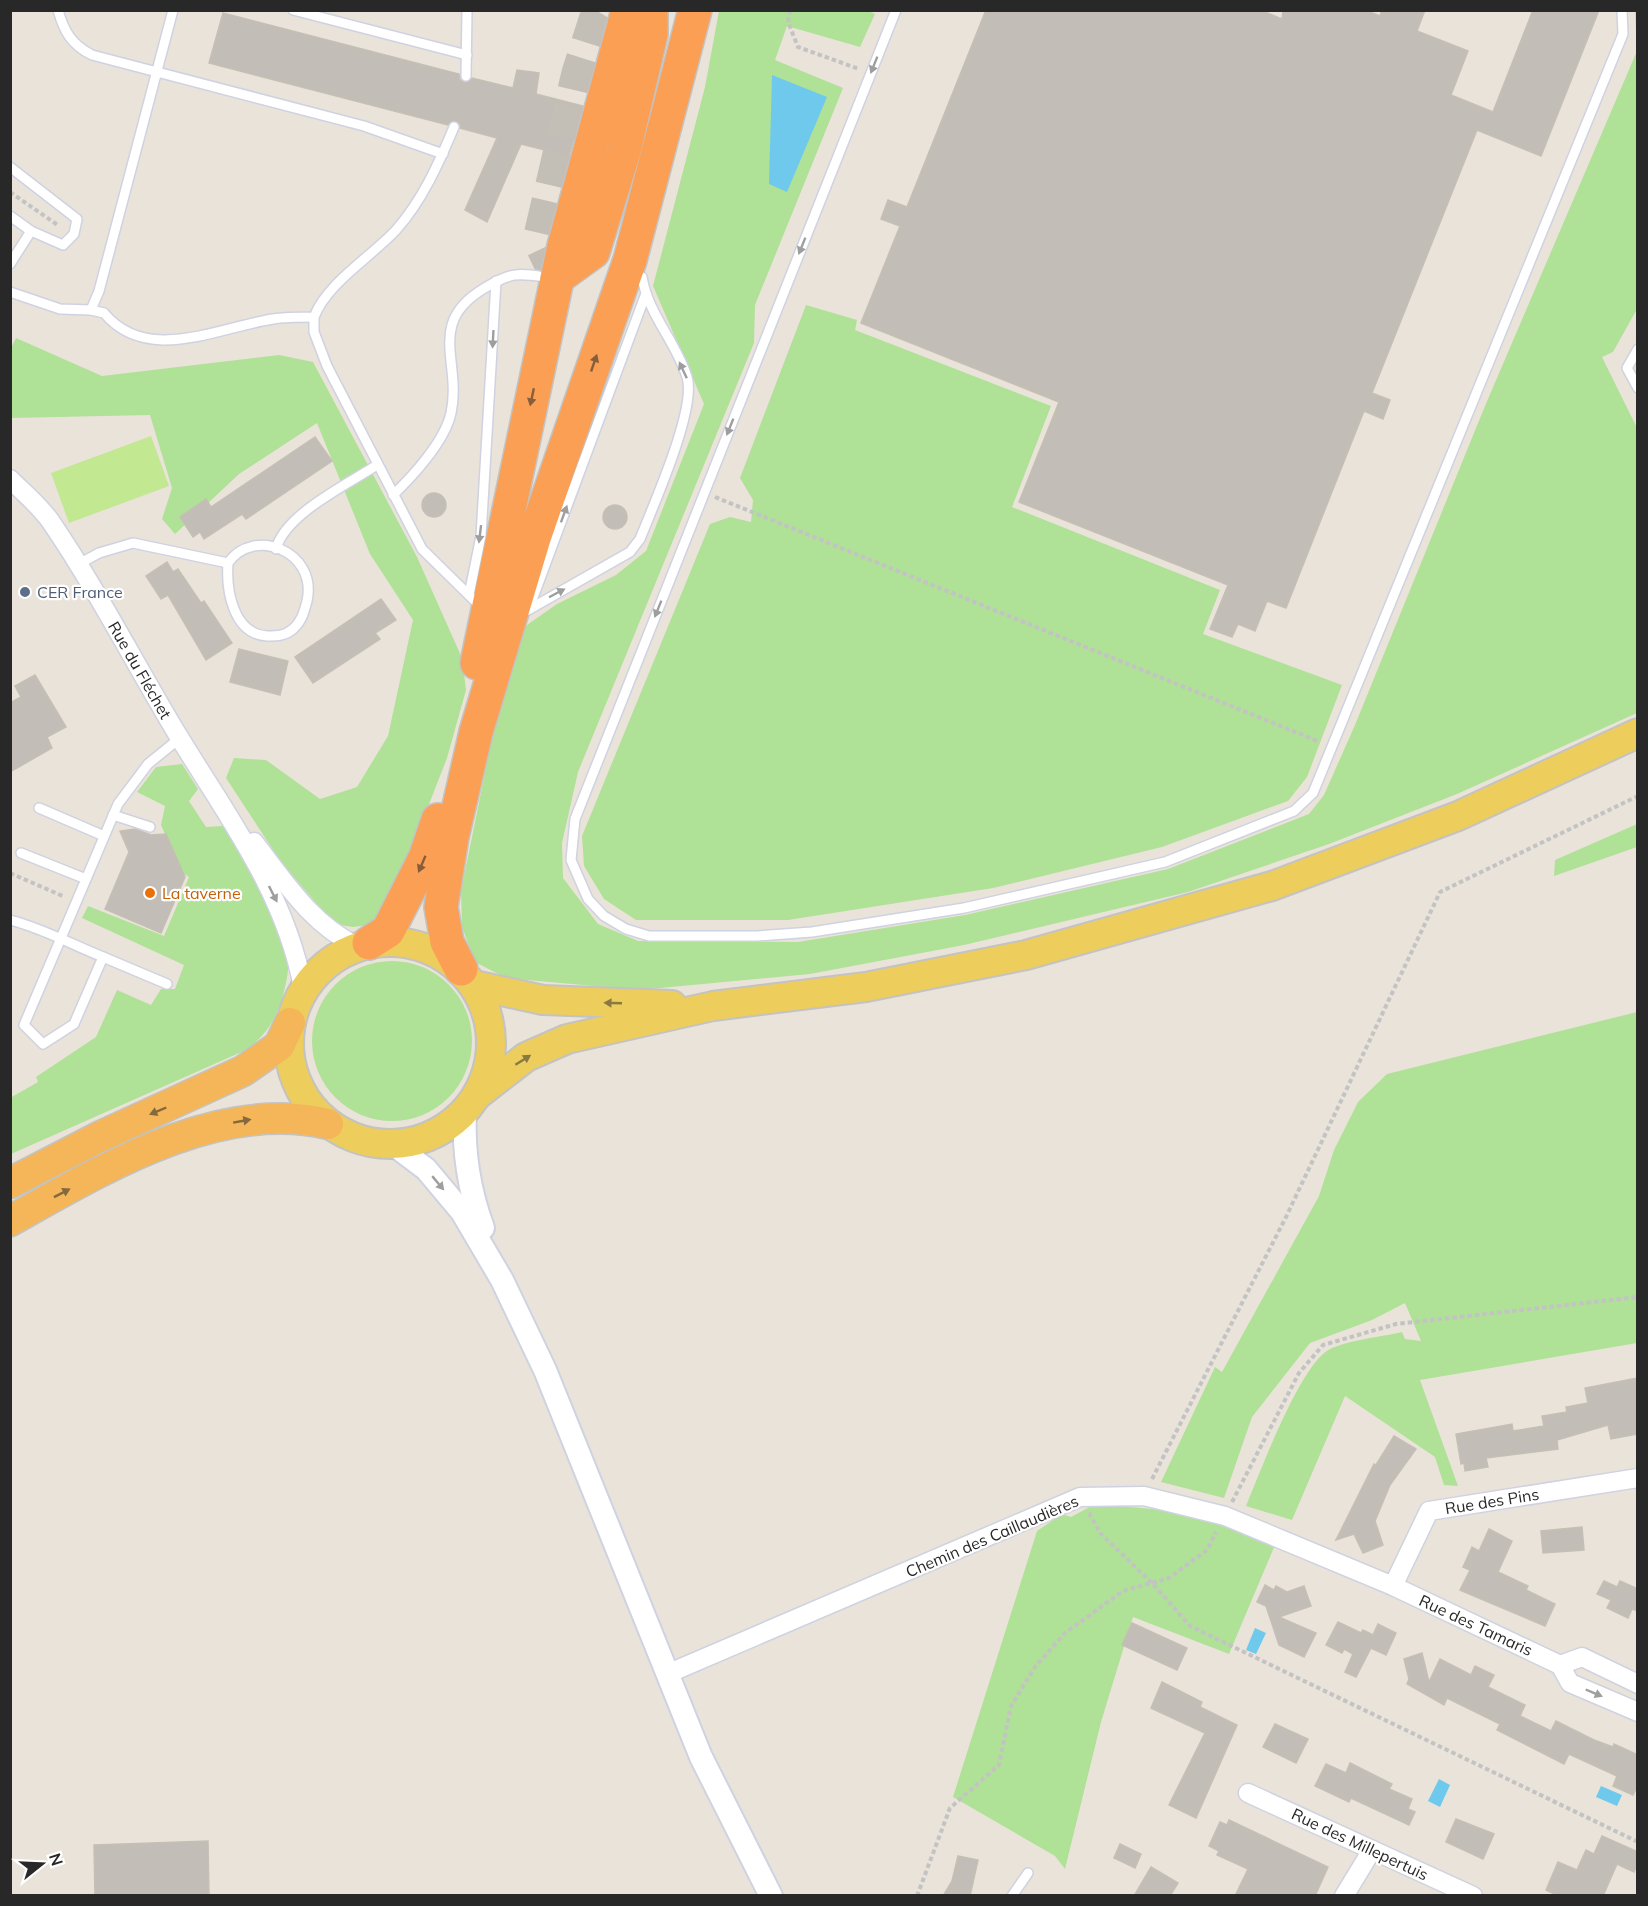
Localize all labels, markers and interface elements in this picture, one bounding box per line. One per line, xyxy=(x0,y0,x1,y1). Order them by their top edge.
one-way arrow xyxy=(869,56,878,74)
one-way arrow xyxy=(797,237,806,255)
one-way arrow xyxy=(488,330,497,349)
one-way arrow xyxy=(589,354,599,372)
one-way arrow xyxy=(679,361,689,379)
one-way arrow xyxy=(527,388,536,407)
one-way arrow xyxy=(725,419,735,437)
one-way arrow xyxy=(560,505,570,523)
one-way arrow xyxy=(476,525,485,544)
place label: CER France xyxy=(37,582,123,602)
marker: CER France xyxy=(18,585,32,599)
one-way arrow xyxy=(548,588,565,598)
one-way arrow xyxy=(653,600,663,618)
street label: Rue du Fléchet xyxy=(104,618,176,723)
one-way arrow xyxy=(417,855,427,873)
place label: La taverne xyxy=(162,883,241,903)
one-way arrow xyxy=(267,885,277,903)
marker: La taverne xyxy=(143,886,157,900)
one-way arrow xyxy=(603,998,622,1007)
one-way arrow xyxy=(515,1054,532,1065)
one-way arrow xyxy=(149,1106,167,1116)
one-way arrow xyxy=(233,1116,252,1125)
one-way arrow xyxy=(431,1175,444,1190)
one-way arrow xyxy=(54,1188,71,1198)
street label: Rue des Pins xyxy=(1443,1484,1541,1518)
street label: Chemin des Caillaudières xyxy=(903,1490,1082,1582)
street label: Rue des Tamaris xyxy=(1416,1590,1536,1660)
one-way arrow xyxy=(1586,1688,1604,1698)
street label: Rue des Millepertuis xyxy=(1288,1804,1432,1884)
north arrow xyxy=(12,1834,72,1894)
text: N xyxy=(45,1851,68,1868)

